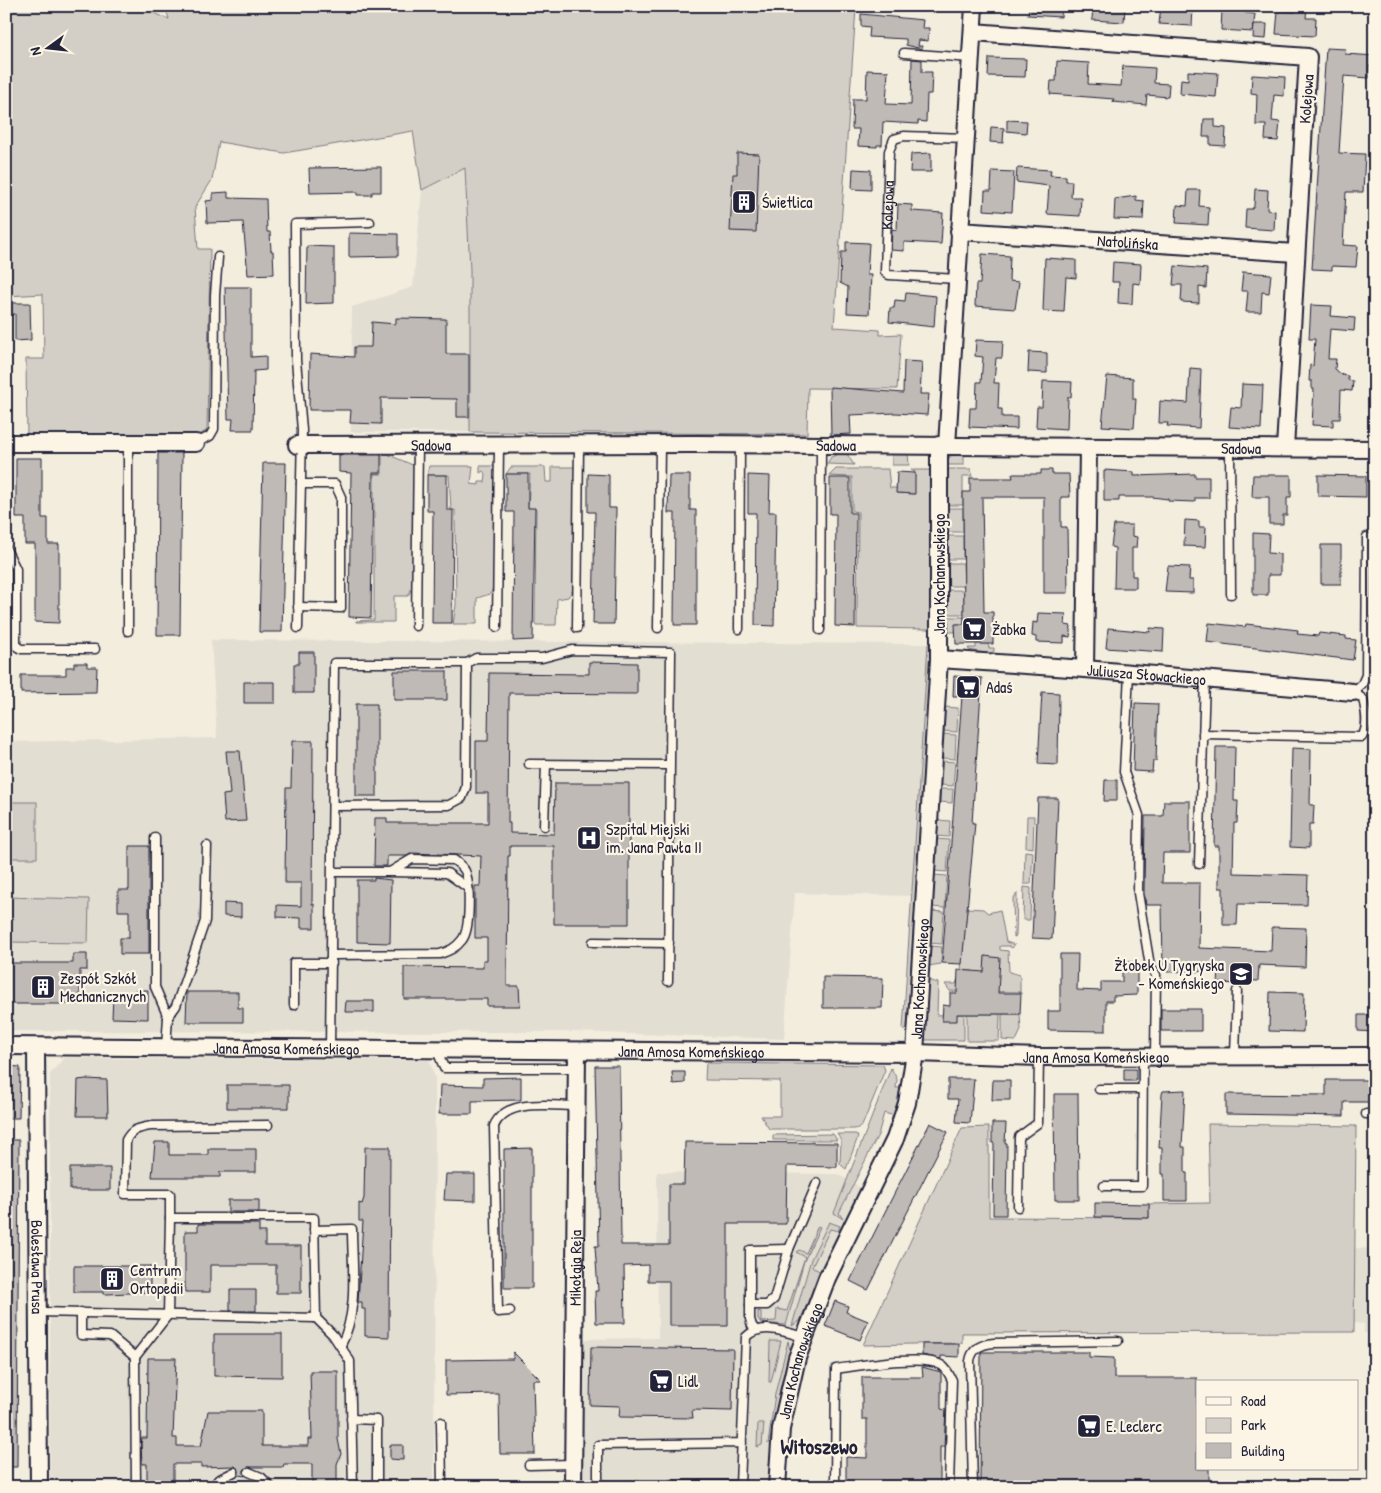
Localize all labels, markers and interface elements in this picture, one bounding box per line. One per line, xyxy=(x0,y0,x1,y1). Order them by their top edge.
north arrow xyxy=(22,22,72,72)
text: N xyxy=(25,45,45,58)
street label: Kolejowa xyxy=(1293,74,1319,124)
street label: Kolejowa xyxy=(875,180,899,230)
building icon: Świetlica xyxy=(731,189,757,215)
place label: Świetlica xyxy=(762,191,813,213)
street label: Natolińska xyxy=(1097,229,1159,255)
street label: Sadowa xyxy=(411,434,451,456)
street label: Sadowa xyxy=(816,434,856,456)
street label: Sadowa xyxy=(1221,437,1261,459)
street label: Jana Kochanowskiego xyxy=(928,513,950,634)
supermarket icon: Żabka xyxy=(961,616,987,642)
place label: Żabka xyxy=(992,618,1026,640)
street label: Juliusza Słowackiego xyxy=(1086,658,1208,690)
supermarket icon: Adaś xyxy=(955,674,981,700)
place label: Adaś xyxy=(986,676,1012,698)
place label: Szpital Miejski im. Jana Pawła II xyxy=(606,818,702,858)
hospital icon: Szpital Miejski im. Jana Pawła II xyxy=(576,825,602,851)
street label: Jana Kochanowskiego xyxy=(905,917,934,1040)
place label: Żłobek U Tygryska - Komeńskiego xyxy=(1114,954,1225,994)
school or university icon: Żłobek U Tygryska - Komeńskiego xyxy=(1228,961,1254,987)
place label: Zespół Szkół Mechanicznych xyxy=(60,967,146,1007)
building icon: Zespół Szkół Mechanicznych xyxy=(30,974,56,1000)
street label: Jana Amosa Komeńskiego xyxy=(213,1037,360,1060)
street label: Jana Amosa Komeńskiego xyxy=(618,1040,765,1063)
street label: Jana Amosa Komeńskiego xyxy=(1022,1045,1170,1068)
street label: Bolesława Prusa xyxy=(26,1220,49,1314)
street label: Mikołaja Reja xyxy=(564,1230,586,1306)
place label: Centrum Ortopedii xyxy=(130,1259,184,1299)
building icon: Centrum Ortopedii xyxy=(99,1266,125,1292)
street label: Jana Kochanowskiego xyxy=(773,1299,828,1421)
supermarket icon: Lidl xyxy=(648,1368,674,1394)
place label: Lidl xyxy=(678,1370,699,1392)
legend xyxy=(1196,1380,1358,1470)
text: Road xyxy=(1241,1390,1266,1411)
supermarket icon: E. Leclerc xyxy=(1076,1413,1102,1439)
text: Park xyxy=(1241,1414,1266,1435)
place label: E. Leclerc xyxy=(1106,1415,1162,1437)
district label: Witoszewo xyxy=(781,1432,858,1461)
text: Building xyxy=(1241,1440,1285,1461)

